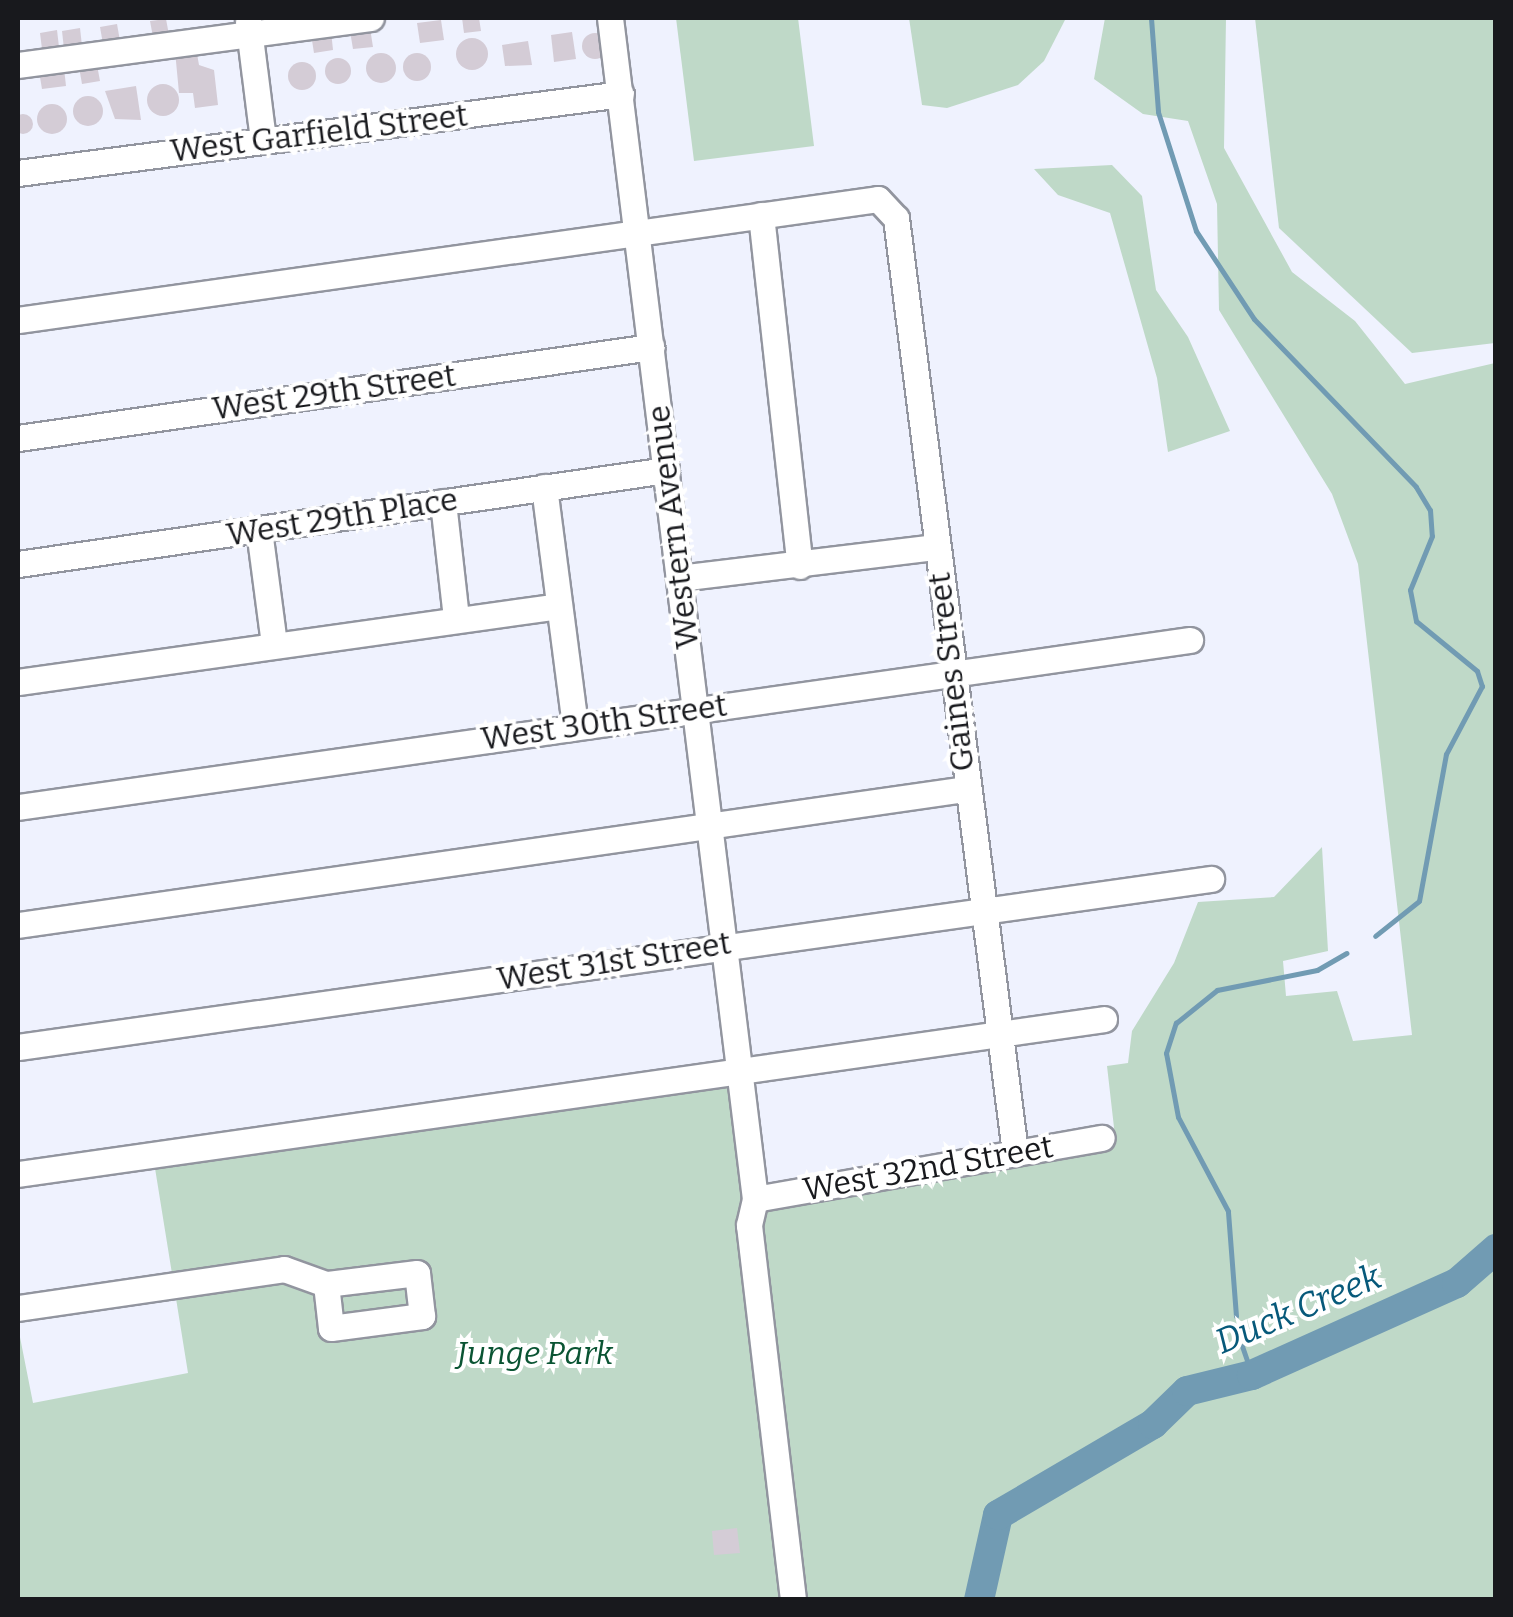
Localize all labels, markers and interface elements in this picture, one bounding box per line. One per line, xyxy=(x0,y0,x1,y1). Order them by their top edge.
street label: West Garfield Street xyxy=(168,96,470,170)
street label: West 29th Street xyxy=(210,356,458,428)
street label: Western Avenue xyxy=(639,403,707,651)
street label: West 29th Place xyxy=(224,480,460,554)
street label: Gaines Street xyxy=(920,570,982,774)
street label: West 30th Street xyxy=(479,686,729,758)
street label: West 31st Street xyxy=(494,924,734,998)
street label: West 32nd Street xyxy=(800,1127,1056,1209)
water label: Duck Creek xyxy=(1209,1255,1387,1363)
park label: Junge Park xyxy=(457,1334,613,1372)

